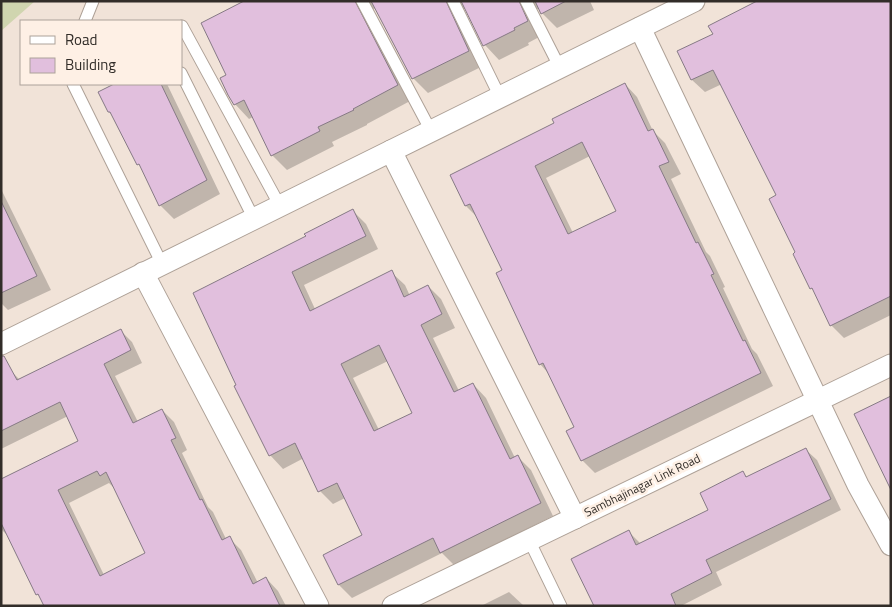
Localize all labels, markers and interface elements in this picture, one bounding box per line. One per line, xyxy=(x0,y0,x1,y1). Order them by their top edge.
legend xyxy=(20,20,182,85)
text: Road xyxy=(65,28,97,51)
text: Building xyxy=(65,53,116,76)
street label: Sambhajinagar Link Road xyxy=(581,449,703,521)

